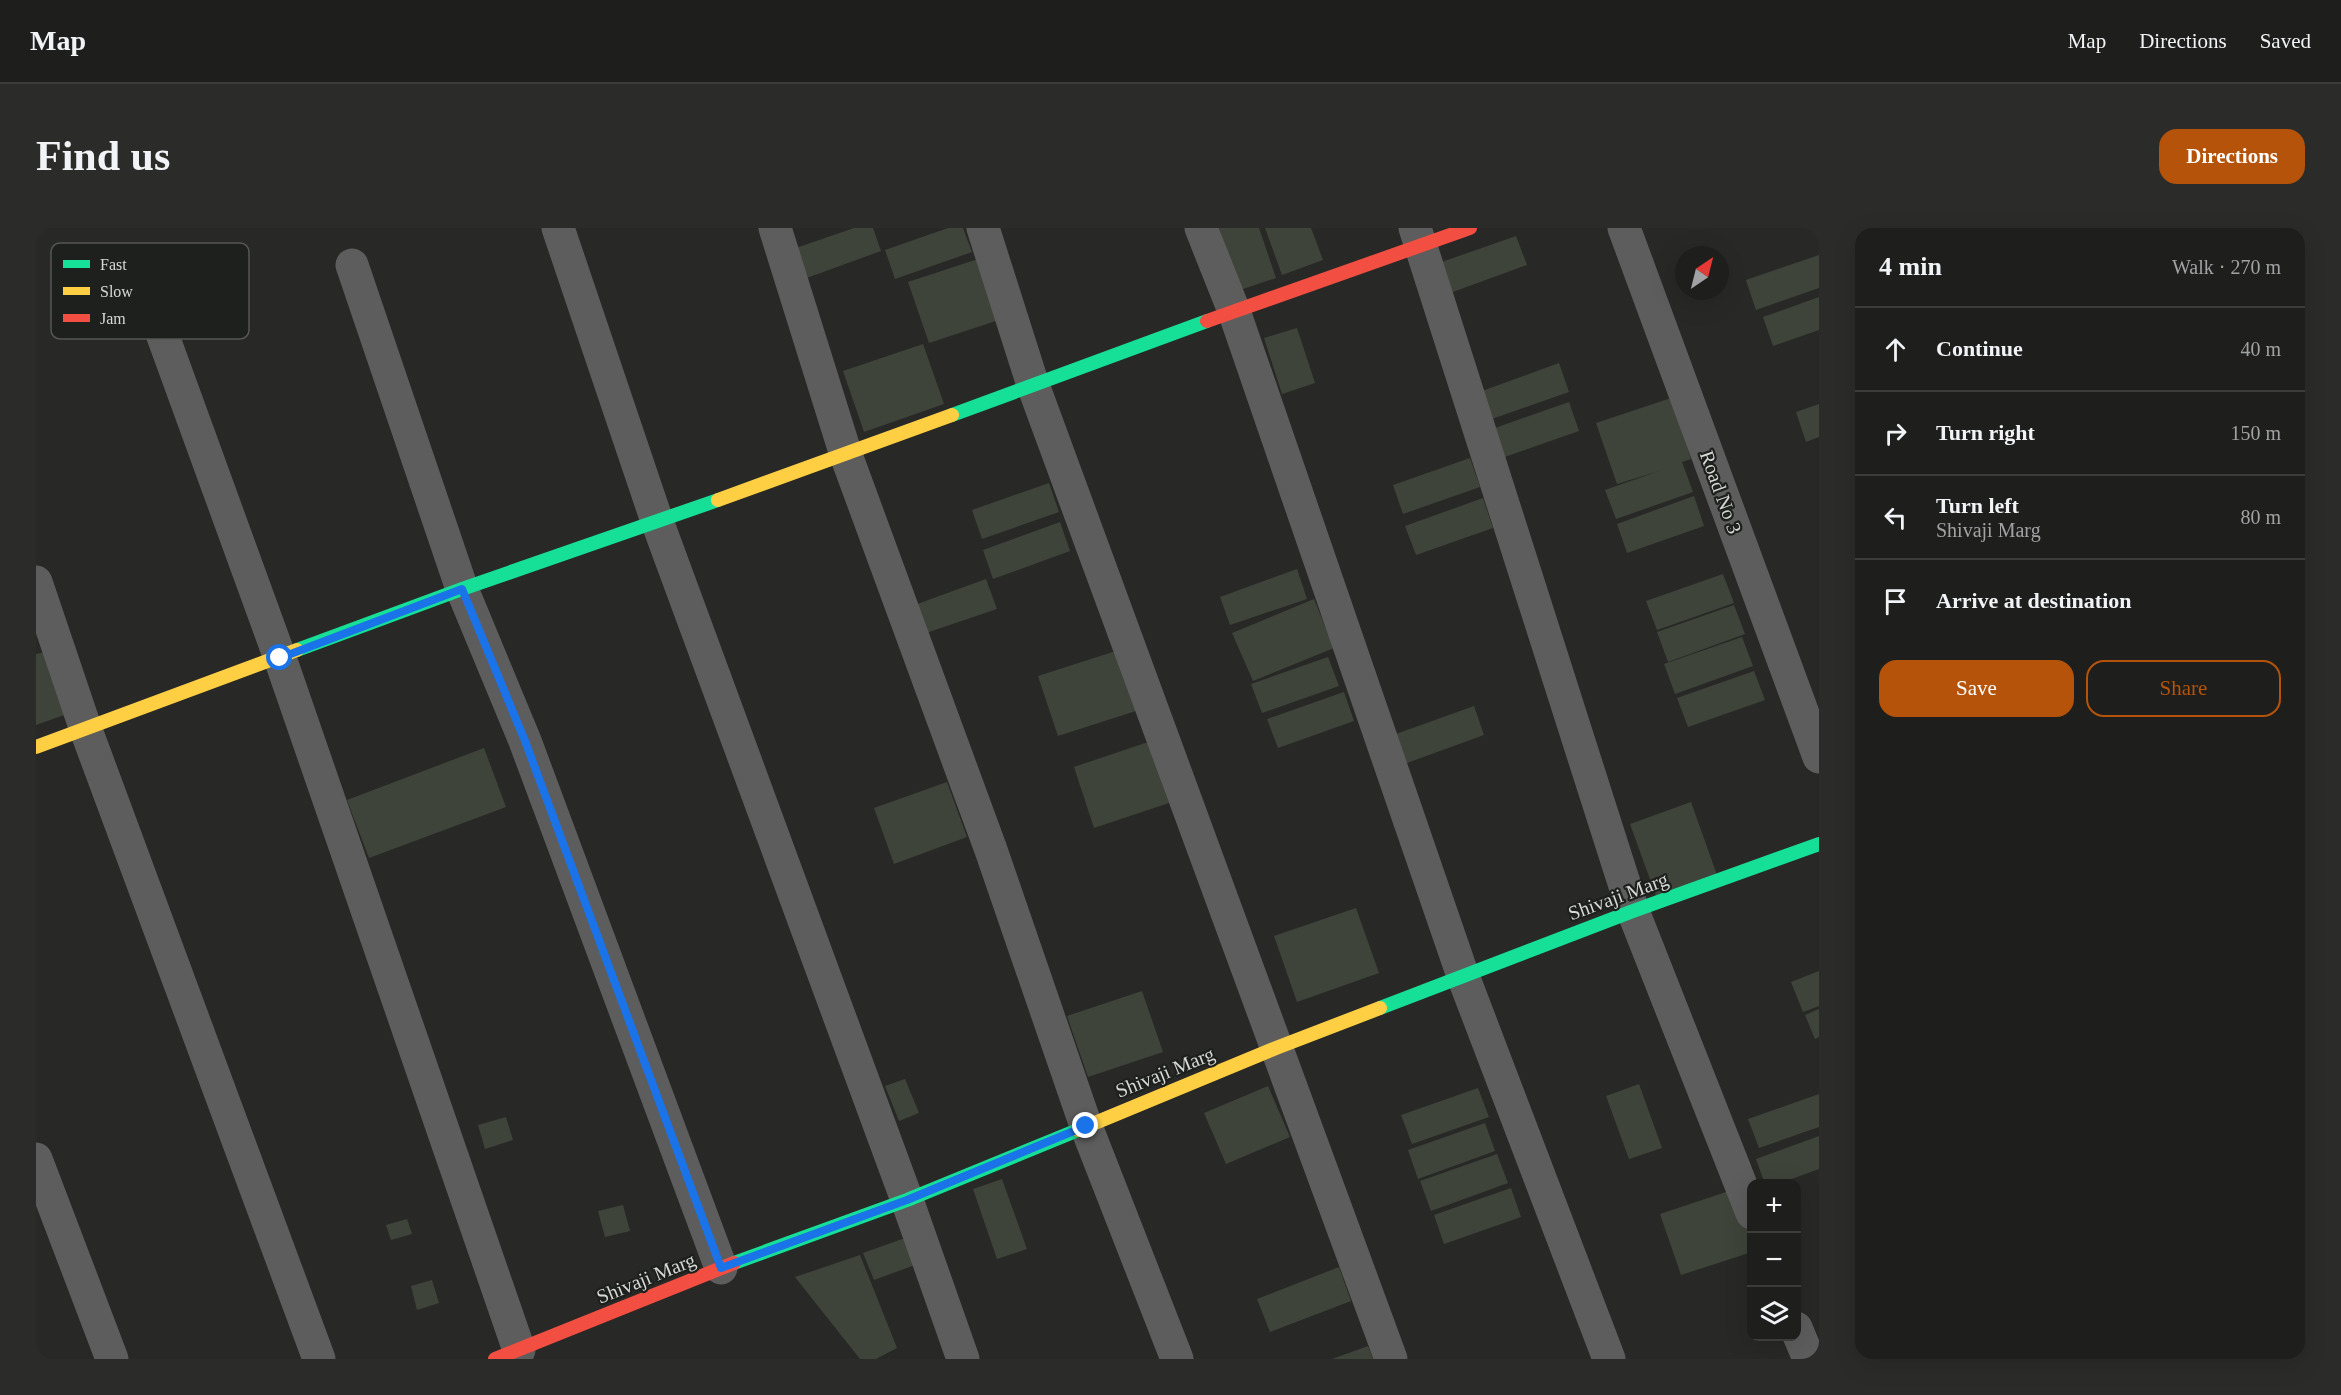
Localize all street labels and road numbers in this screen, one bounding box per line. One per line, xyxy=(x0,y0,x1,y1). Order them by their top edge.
street label: Road No 3 xyxy=(1696,448,1746,536)
street label: Shivaji Marg xyxy=(1565,868,1671,925)
street label: Shivaji Marg xyxy=(1112,1042,1218,1103)
street label: Shivaji Marg xyxy=(593,1248,699,1309)

